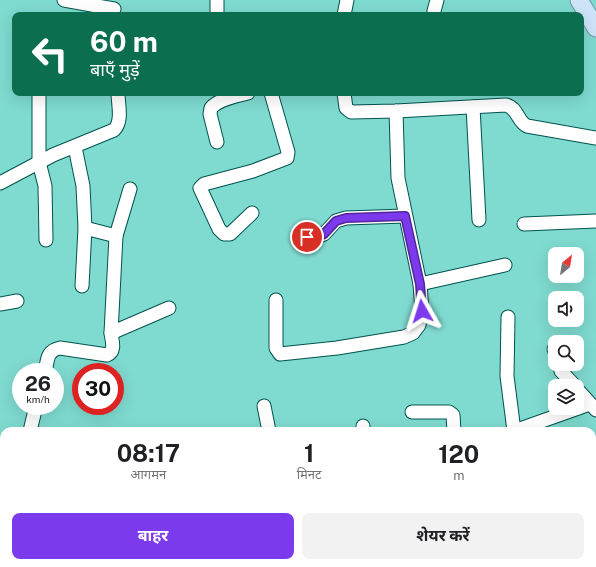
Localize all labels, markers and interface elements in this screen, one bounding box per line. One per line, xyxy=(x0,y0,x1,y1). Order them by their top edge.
text: 60 m xyxy=(90,25,158,58)
icon: left xyxy=(24,28,76,80)
text: बाएँ मुड़ें xyxy=(90,59,140,80)
pin xyxy=(290,220,324,254)
icon: arrive xyxy=(296,226,318,248)
north arrow xyxy=(548,247,584,283)
map controls xyxy=(548,247,584,415)
position arrow xyxy=(401,290,443,332)
button: sound xyxy=(548,291,584,327)
button: search xyxy=(548,335,584,371)
speed limit sign: 30 xyxy=(72,363,124,415)
text: 26 xyxy=(25,372,51,396)
button: layers xyxy=(548,379,584,415)
text: km/h xyxy=(26,393,50,405)
text: 08:17 xyxy=(117,439,180,467)
text: 1 xyxy=(304,439,314,467)
text: 120 xyxy=(438,440,479,468)
text: आगमन xyxy=(131,467,166,482)
text: मिनट xyxy=(297,467,322,482)
text: m xyxy=(453,468,464,483)
button: बाहर xyxy=(12,513,294,559)
button: शेयर करें xyxy=(302,513,584,559)

